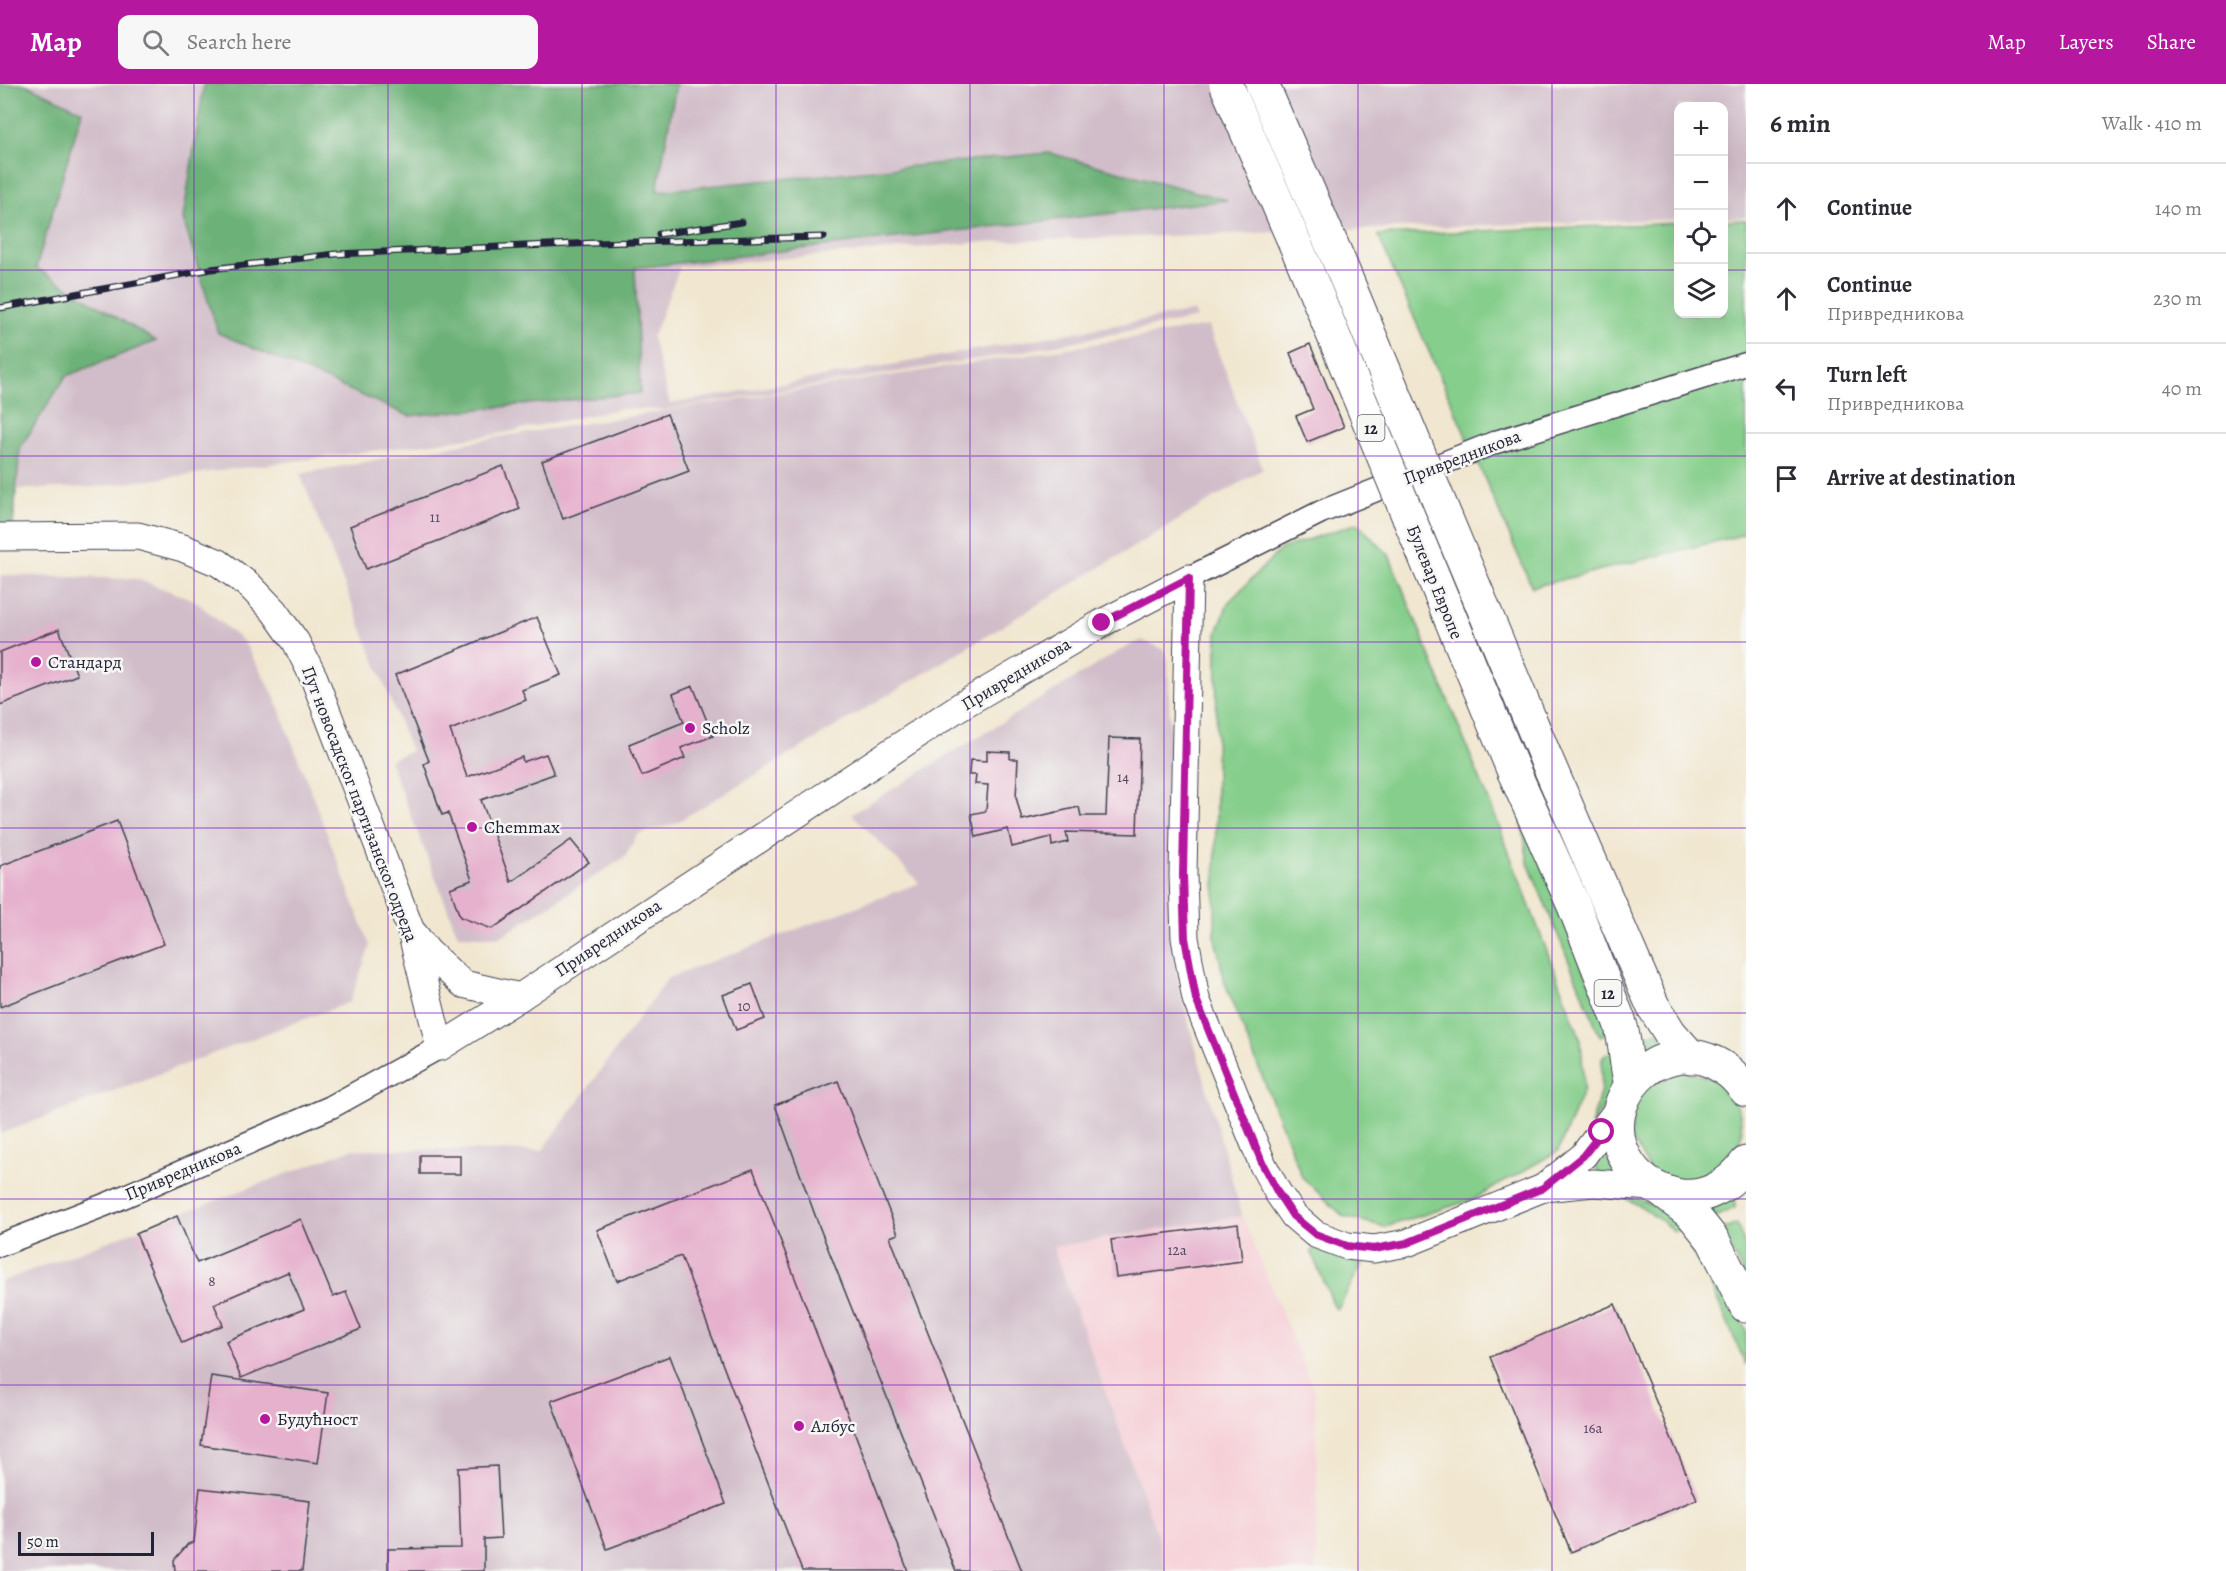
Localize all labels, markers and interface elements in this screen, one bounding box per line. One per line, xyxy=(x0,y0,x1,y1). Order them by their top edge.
search box xyxy=(118,15,538,69)
text: Map xyxy=(30,23,82,61)
icon: search xyxy=(139,26,172,59)
text: Search here xyxy=(187,27,291,57)
text: Map xyxy=(1987,28,2026,56)
text: Layers xyxy=(2059,28,2114,56)
text: Share xyxy=(2147,28,2196,56)
map controls xyxy=(1674,102,1728,318)
button: + xyxy=(1674,102,1728,156)
text: 6 min xyxy=(1770,106,1831,141)
text: Walk · 410 m xyxy=(2102,110,2202,137)
button: − xyxy=(1674,156,1728,210)
icon: ahead xyxy=(1770,192,1803,225)
text: Continue xyxy=(1827,193,1912,223)
text: 140 m xyxy=(2155,195,2202,222)
button: locate xyxy=(1674,210,1728,264)
button: layers xyxy=(1674,264,1728,318)
text: Continue xyxy=(1827,270,1912,300)
icon: ahead xyxy=(1770,282,1803,315)
text: 230 m xyxy=(2153,285,2202,312)
text: Привредникова xyxy=(1827,300,1965,327)
text: Turn left xyxy=(1827,360,1907,390)
icon: left xyxy=(1770,372,1803,405)
text: 40 m xyxy=(2162,375,2202,402)
text: Привредникова xyxy=(1827,390,1965,417)
road number: 12 xyxy=(1358,415,1384,441)
street label: Привредникова xyxy=(1400,423,1525,490)
icon: arrive xyxy=(1770,462,1803,495)
text: Arrive at destination xyxy=(1827,463,2016,493)
house number: 11 xyxy=(430,507,440,527)
street label: Булевар Европе xyxy=(1401,521,1469,643)
route end xyxy=(1088,609,1114,635)
street label: Привредникова xyxy=(957,631,1076,716)
place label: Стандард xyxy=(48,650,122,674)
marker: Стандард xyxy=(29,655,43,669)
street label: Пут новосадског партизанског одреда xyxy=(296,663,424,946)
place label: Scholz xyxy=(702,716,750,740)
marker: Scholz xyxy=(683,721,697,735)
house number: 14 xyxy=(1117,767,1129,787)
place label: Chemmax xyxy=(484,815,560,839)
marker: Chemmax xyxy=(465,820,479,834)
street label: Привредникова xyxy=(550,893,667,983)
road number: 12 xyxy=(1594,980,1622,1006)
house number: 10 xyxy=(737,996,751,1016)
route start xyxy=(1588,1118,1614,1144)
street label: Привредникова xyxy=(121,1135,245,1206)
house number: 12a xyxy=(1167,1240,1187,1260)
house number: 8 xyxy=(208,1271,216,1291)
place label: Будућност xyxy=(277,1407,358,1431)
marker: Будућност xyxy=(258,1412,272,1426)
place label: Албус xyxy=(810,1414,855,1438)
house number: 16a xyxy=(1583,1418,1603,1438)
marker: Албус xyxy=(792,1419,806,1433)
scale bar xyxy=(18,1529,154,1556)
text: 50 m xyxy=(27,1531,59,1553)

